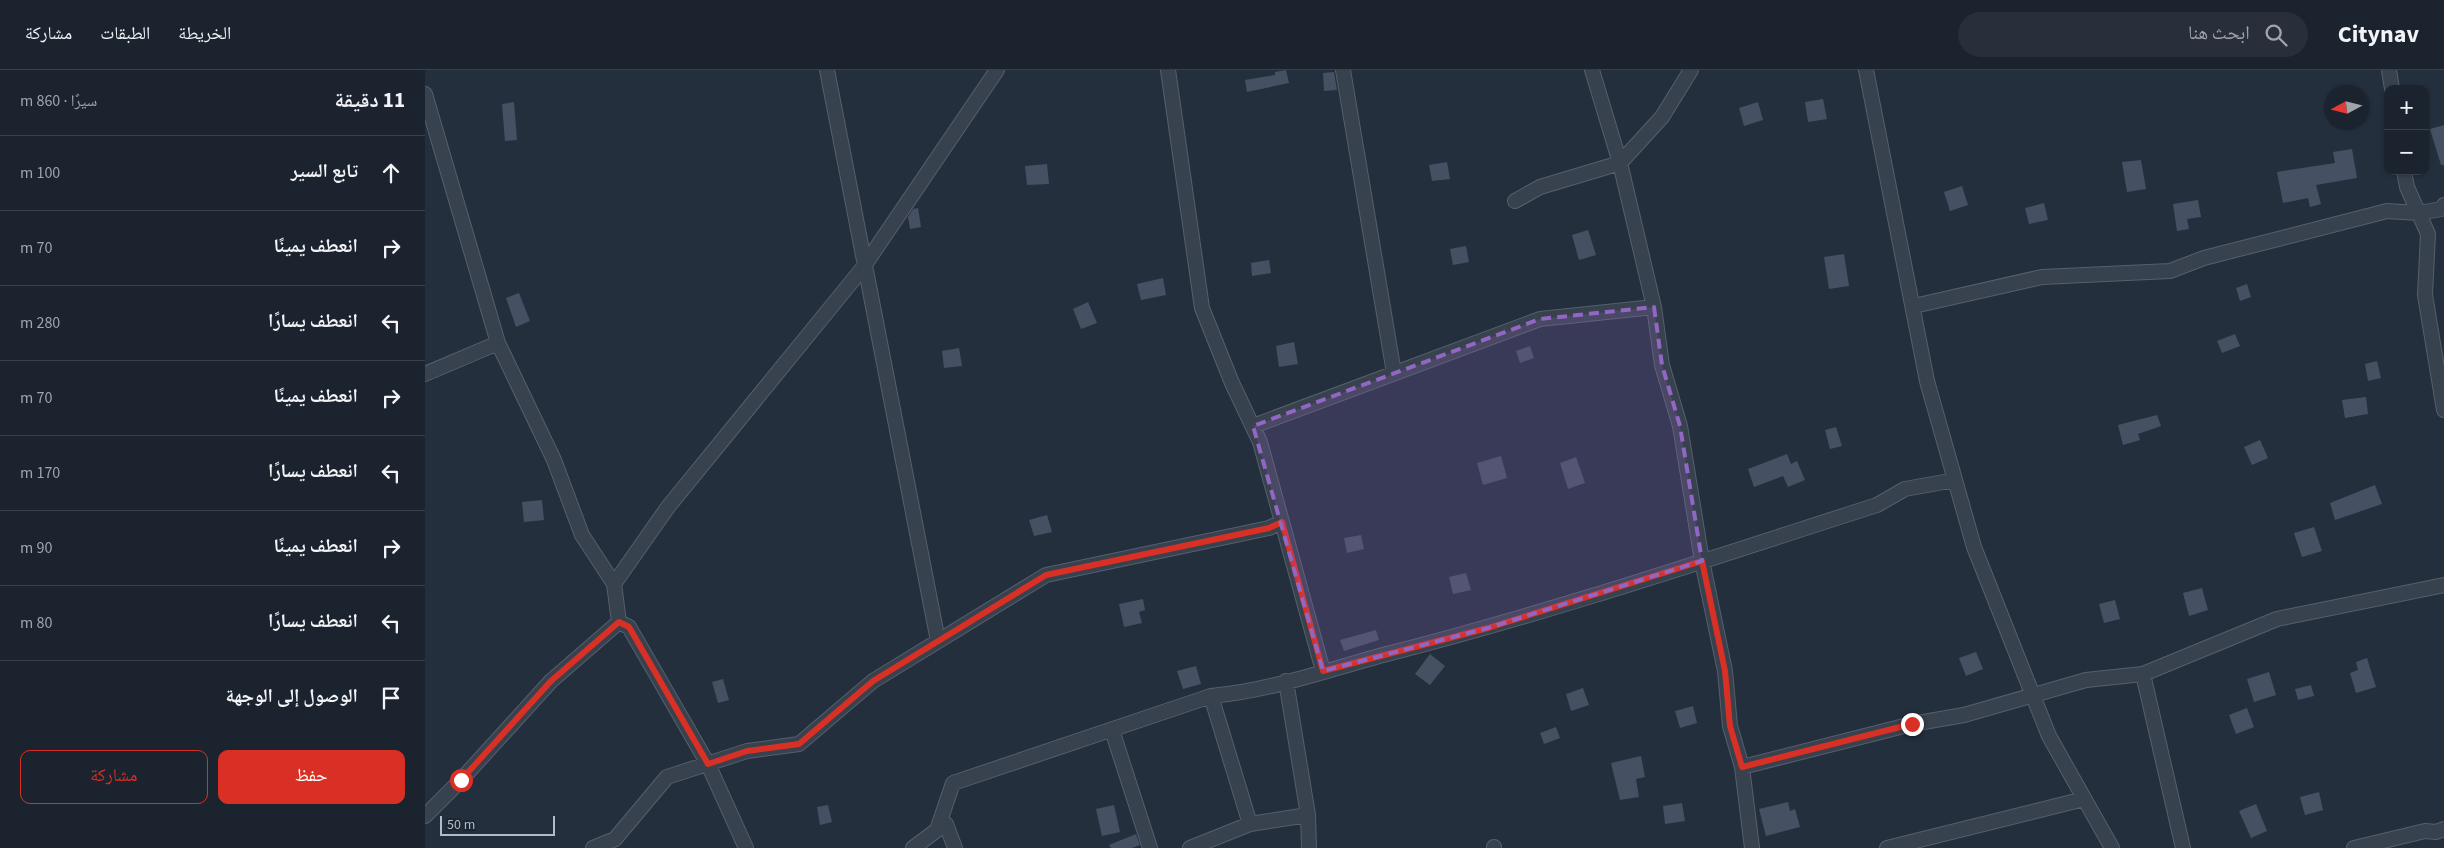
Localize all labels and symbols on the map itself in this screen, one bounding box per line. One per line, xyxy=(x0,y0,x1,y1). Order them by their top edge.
north arrow xyxy=(2324,85,2369,130)
route end xyxy=(1901,713,1924,736)
route start xyxy=(450,769,473,792)
scale bar xyxy=(440,813,555,836)

